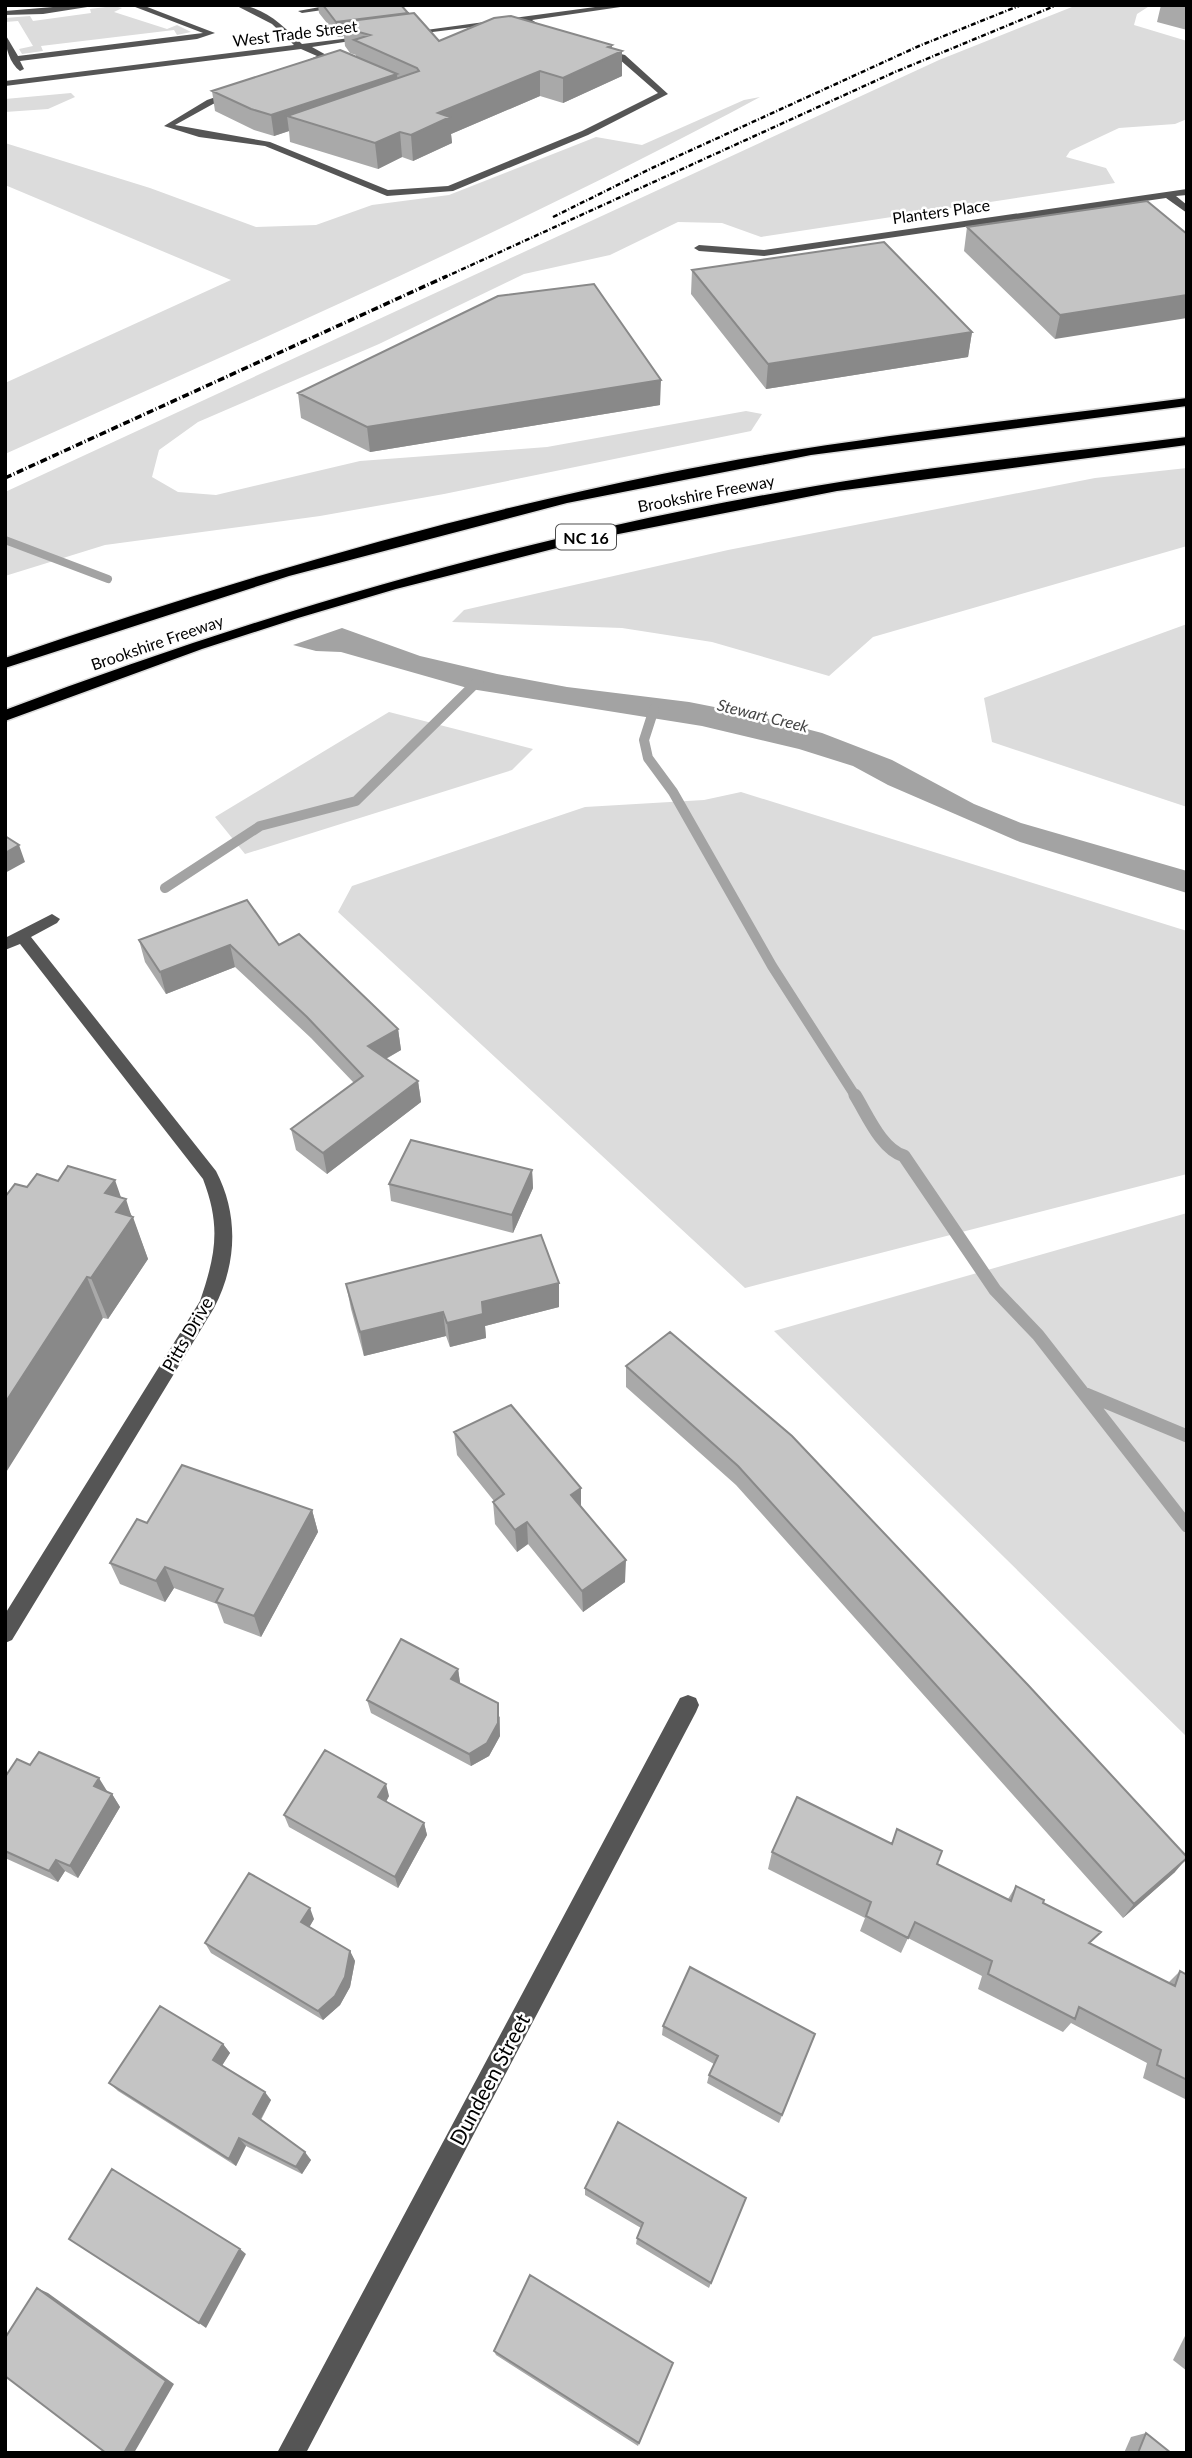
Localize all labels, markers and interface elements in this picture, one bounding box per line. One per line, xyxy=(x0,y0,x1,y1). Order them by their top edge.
street label: West Trade Street xyxy=(232,16,359,50)
street label: Planters Place xyxy=(891,195,991,227)
street label: Brookshire Freeway xyxy=(636,470,777,516)
road number: NC 16 xyxy=(556,524,616,550)
street label: Brookshire Freeway xyxy=(88,610,226,674)
water label: Stewart Creek xyxy=(715,694,811,736)
street label: Pitts Drive xyxy=(157,1293,217,1375)
street label: Dundeen Street xyxy=(444,2008,534,2149)

